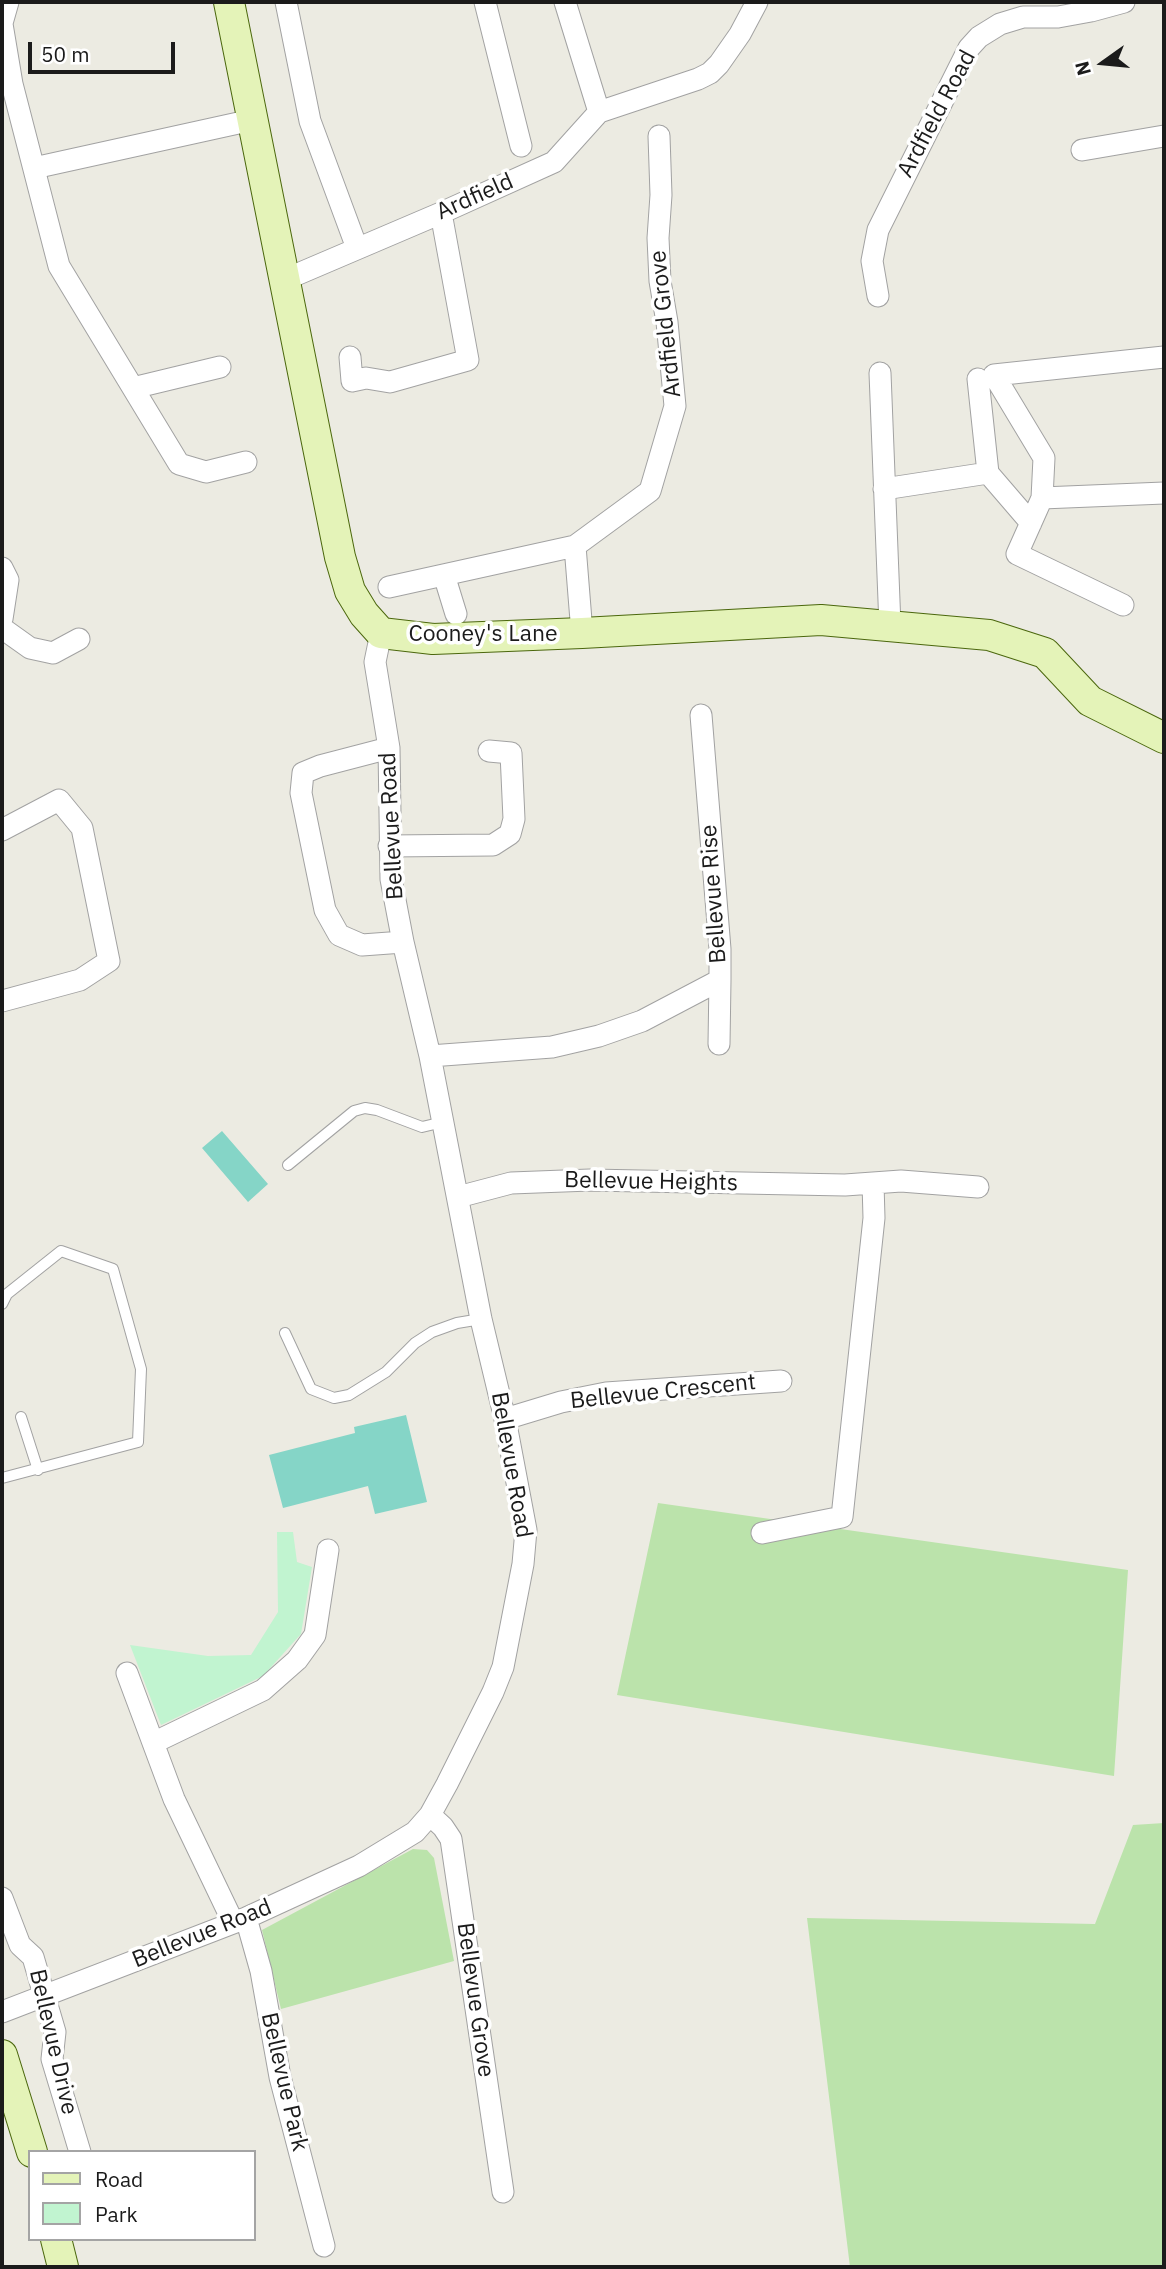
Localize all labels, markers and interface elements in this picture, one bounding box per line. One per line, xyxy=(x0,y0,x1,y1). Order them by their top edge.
scale bar xyxy=(32,28,178,72)
north arrow xyxy=(1068,28,1138,98)
text: 50 m xyxy=(41,40,90,68)
street label: Ardfield Road xyxy=(892,46,982,182)
text: N xyxy=(1069,59,1096,78)
street label: Ardfield xyxy=(432,168,518,226)
street label: Ardfield Grove xyxy=(645,249,687,399)
street label: Cooney's Lane xyxy=(408,620,558,648)
street label: Bellevue Road xyxy=(374,751,410,901)
street label: Bellevue Rise xyxy=(695,824,733,964)
street label: Bellevue Heights xyxy=(564,1167,738,1197)
street label: Bellevue Crescent xyxy=(569,1369,757,1415)
street label: Bellevue Road xyxy=(485,1390,537,1540)
street label: Bellevue Road xyxy=(128,1894,276,1974)
street label: Bellevue Grove xyxy=(451,1921,499,2079)
street label: Bellevue Drive xyxy=(23,1967,83,2117)
street label: Bellevue Park xyxy=(255,2010,313,2154)
legend xyxy=(28,2150,256,2241)
text: Road xyxy=(95,2165,143,2193)
text: Park xyxy=(95,2200,138,2228)

